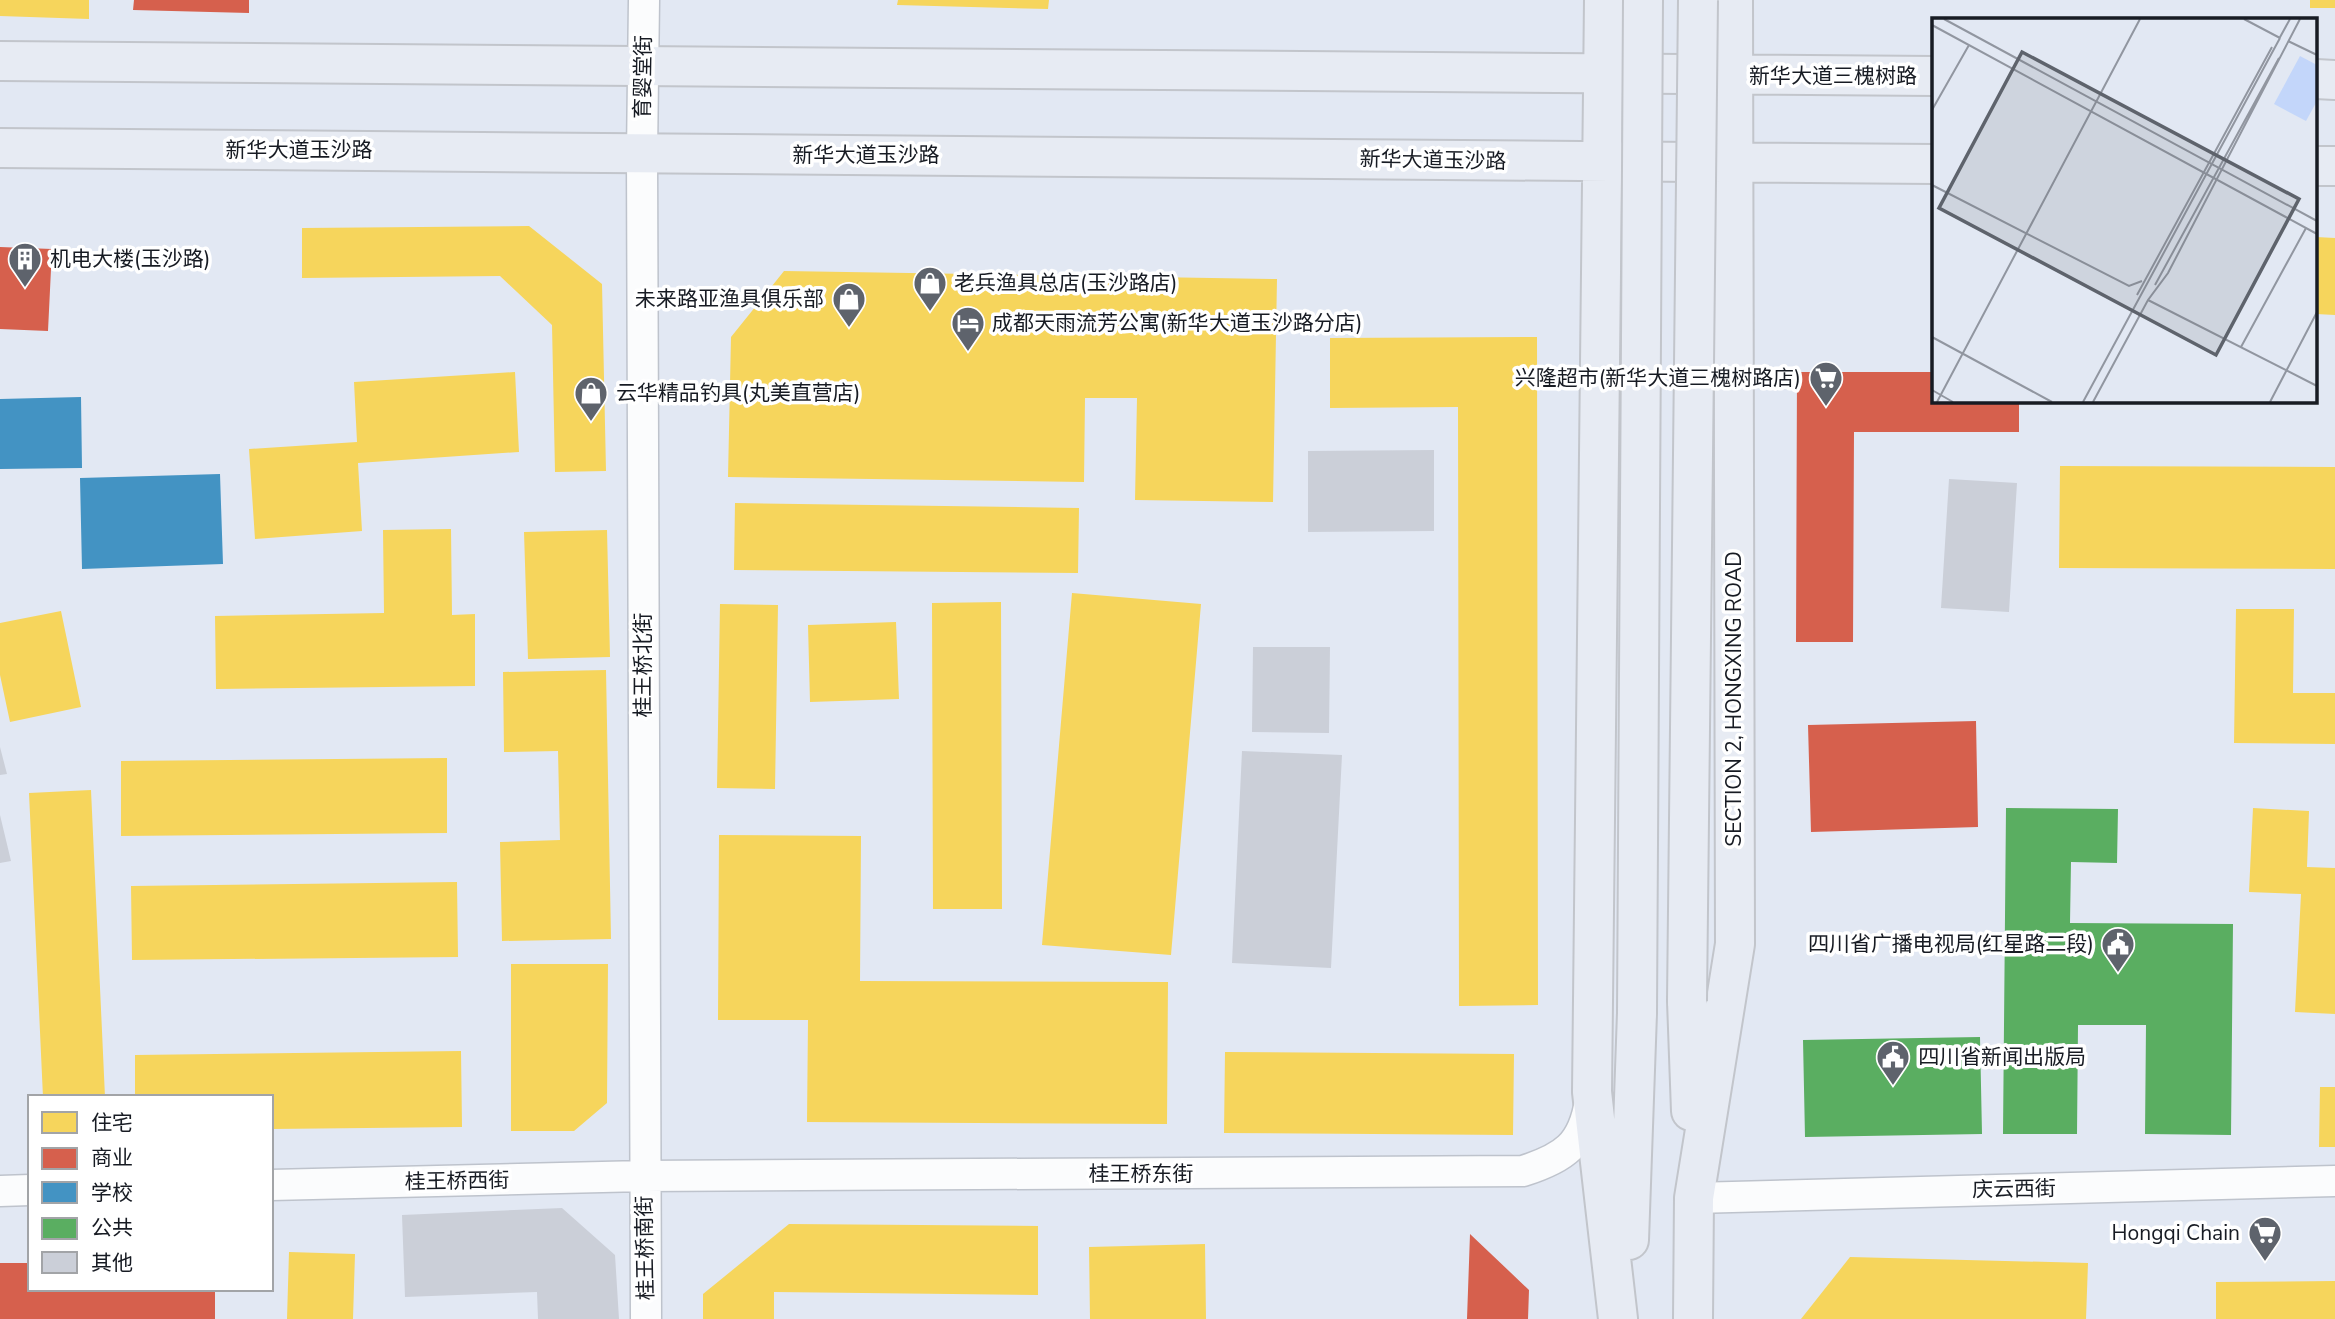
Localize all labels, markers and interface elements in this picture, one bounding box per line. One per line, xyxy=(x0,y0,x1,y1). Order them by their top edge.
inset map xyxy=(1932,18,2318,402)
street label: 育婴堂街 xyxy=(628,35,658,119)
street label: 新华大道三槐树路 xyxy=(1749,62,1917,90)
street label: 新华大道玉沙路 xyxy=(226,136,373,164)
street label: 新华大道玉沙路 xyxy=(793,141,940,169)
street label: 新华大道玉沙路 xyxy=(1359,145,1507,175)
building icon: 机电大楼(玉沙路) xyxy=(6,240,44,289)
place label: 机电大楼(玉沙路) xyxy=(50,245,210,273)
shop icon: 老兵渔具总店(玉沙路店) xyxy=(911,264,949,313)
place label: 老兵渔具总店(玉沙路店) xyxy=(954,269,1177,297)
shop icon: 未来路亚渔具俱乐部 xyxy=(830,280,868,329)
place label: 未来路亚渔具俱乐部 xyxy=(635,285,824,313)
hotel icon: 成都天雨流芳公寓(新华大道玉沙路分店) xyxy=(949,304,987,353)
place label: 成都天雨流芳公寓(新华大道玉沙路分店) xyxy=(992,309,1362,337)
supermarket icon: 兴隆超市(新华大道三槐树路店) xyxy=(1807,359,1845,408)
place label: 兴隆超市(新华大道三槐树路店) xyxy=(1515,364,1801,392)
shop icon: 云华精品钓具(丸美直营店) xyxy=(572,374,610,423)
place label: 云华精品钓具(丸美直营店) xyxy=(616,379,860,407)
street label: SECTION 2, HONGXING ROAD xyxy=(1720,551,1748,847)
street label: 桂王桥北街 xyxy=(629,613,657,718)
public building icon: 四川省广播电视局(红星路二段) xyxy=(2099,925,2137,974)
place label: 四川省广播电视局(红星路二段) xyxy=(1808,930,2094,958)
public building icon: 四川省新闻出版局 xyxy=(1874,1038,1912,1087)
place label: 四川省新闻出版局 xyxy=(1918,1043,2086,1071)
legend xyxy=(28,1095,273,1291)
text: 住宅 xyxy=(91,1109,133,1137)
text: 商业 xyxy=(91,1144,133,1172)
street label: 桂王桥东街 xyxy=(1089,1160,1194,1188)
street label: 桂王桥西街 xyxy=(404,1166,510,1196)
street label: 庆云西街 xyxy=(1972,1174,2056,1204)
text: 学校 xyxy=(91,1179,133,1207)
street label: 桂王桥南街 xyxy=(630,1195,660,1301)
text: 公共 xyxy=(91,1214,133,1242)
supermarket icon: Hongqi Chain xyxy=(2246,1214,2284,1263)
place label: Hongqi Chain xyxy=(2112,1219,2240,1247)
text: 其他 xyxy=(91,1249,133,1277)

